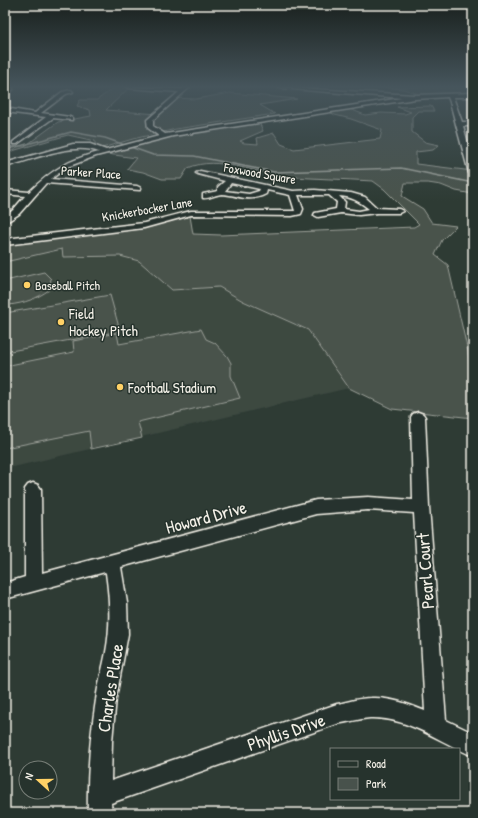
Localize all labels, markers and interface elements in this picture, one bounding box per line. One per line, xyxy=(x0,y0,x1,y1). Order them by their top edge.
street label: Foxwood Square xyxy=(222,158,297,188)
street label: Parker Place xyxy=(60,161,122,183)
street label: Knickerbocker Lane xyxy=(100,192,194,226)
place label: Baseball Pitch xyxy=(35,276,101,294)
marker: Baseball Pitch xyxy=(22,280,32,290)
place label: Field Hockey Pitch xyxy=(68,303,138,341)
marker: Field Hockey Pitch xyxy=(56,317,66,327)
place label: Football Stadium xyxy=(127,377,216,398)
marker: Football Stadium xyxy=(115,382,125,392)
street label: Howard Drive xyxy=(163,494,249,540)
street label: Pearl Court xyxy=(410,531,440,610)
street label: Charles Place xyxy=(91,642,129,734)
street label: Phyllis Drive xyxy=(244,707,328,757)
legend xyxy=(330,748,460,800)
text: Road xyxy=(366,755,386,772)
north arrow xyxy=(18,760,58,800)
text: N xyxy=(21,771,36,782)
text: Park xyxy=(366,775,386,792)

